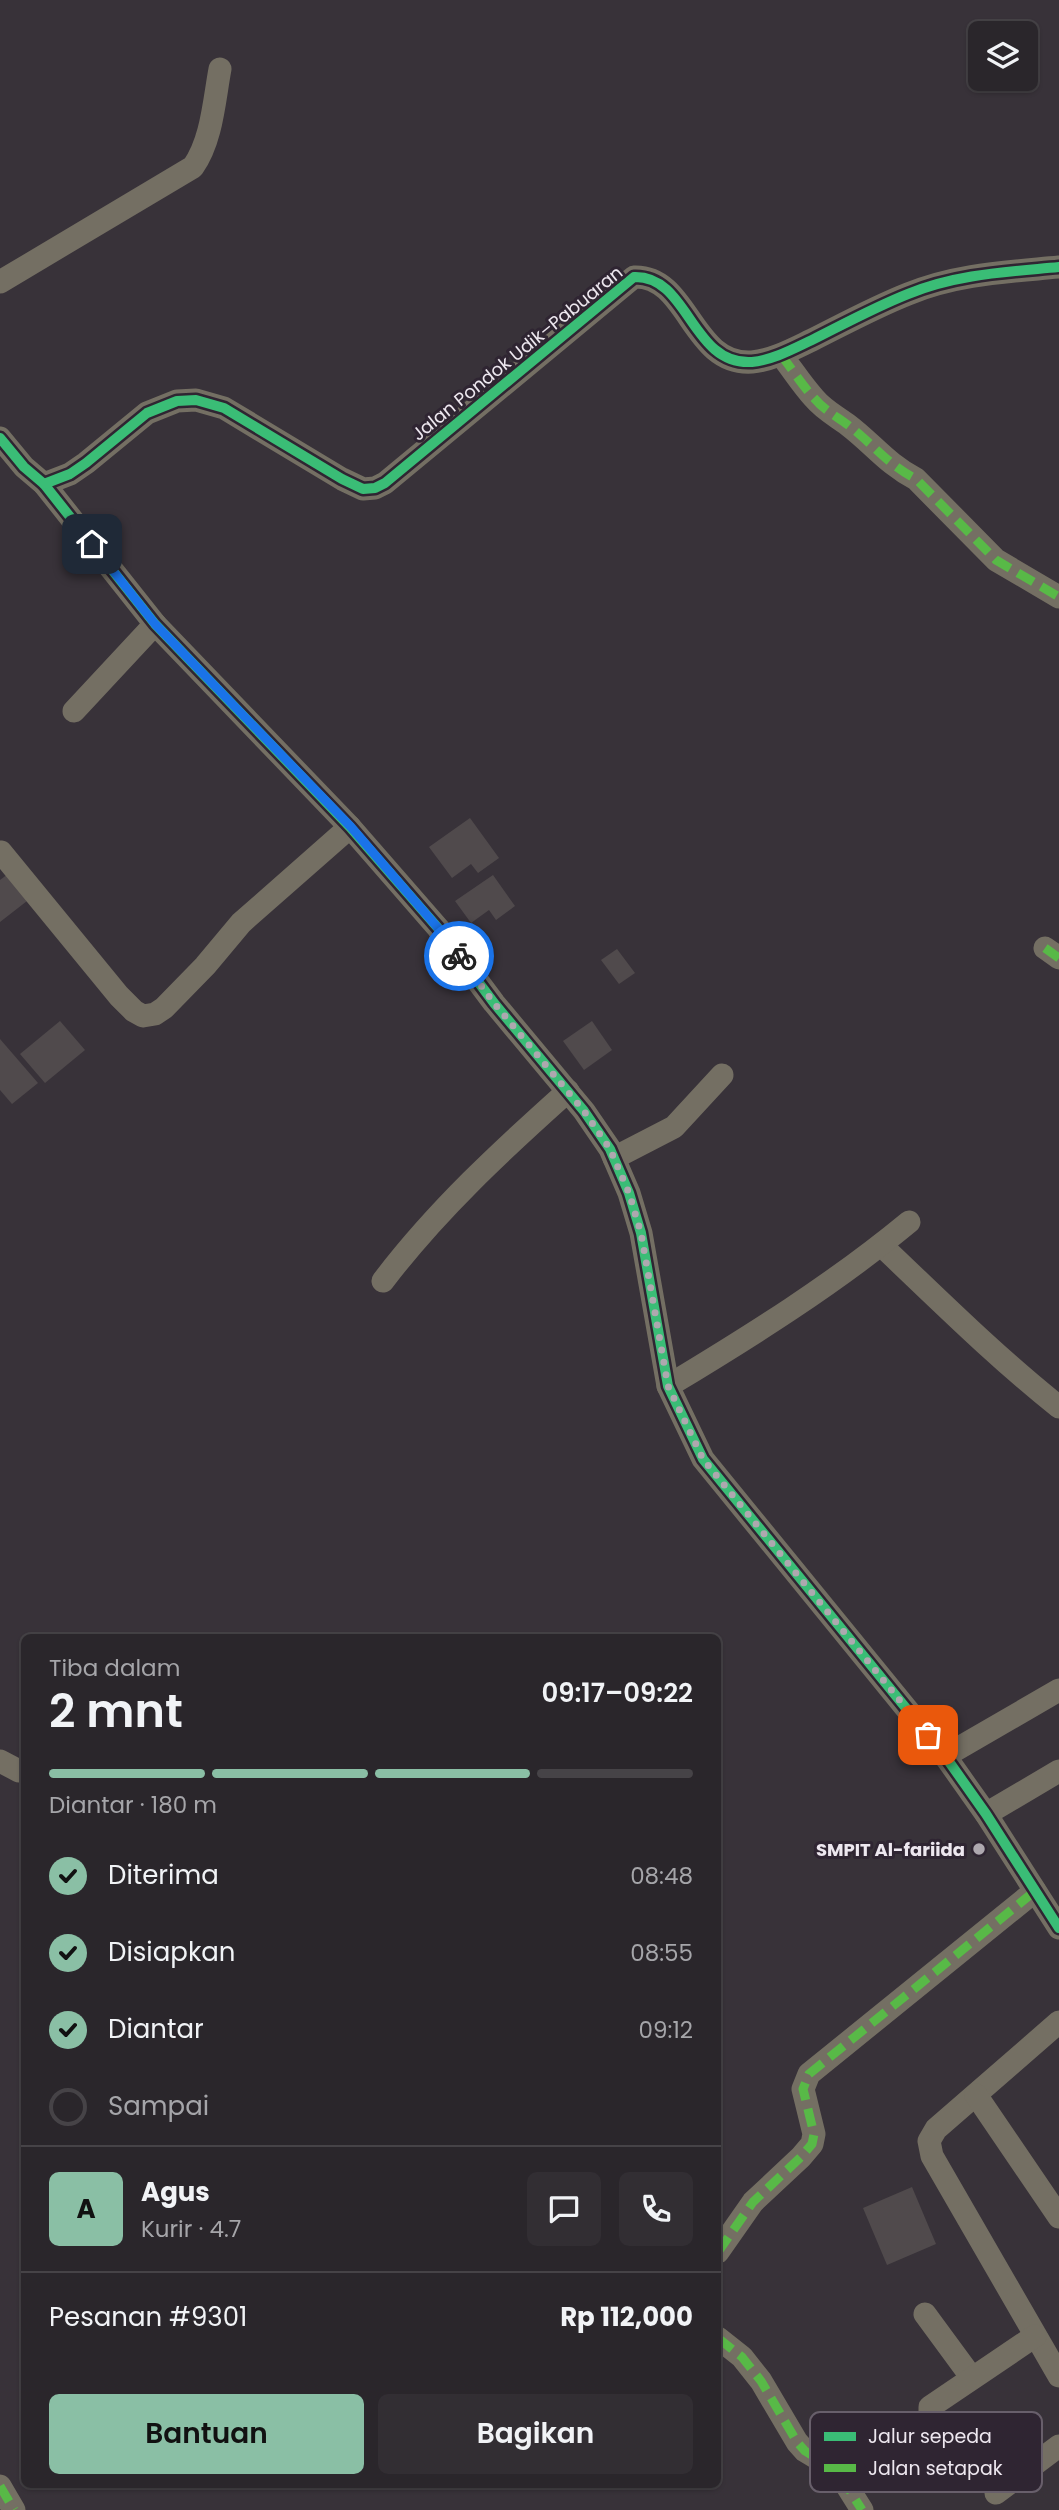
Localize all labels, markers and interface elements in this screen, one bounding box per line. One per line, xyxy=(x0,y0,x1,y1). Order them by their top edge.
map controls xyxy=(968,21,1038,91)
button: layers xyxy=(968,21,1038,91)
street label: Jalan Pondok Udik–Pabuaran xyxy=(406,260,628,446)
pin xyxy=(62,514,122,574)
icon: home xyxy=(73,525,111,563)
courier xyxy=(424,921,494,991)
icon: bike xyxy=(440,937,478,975)
text: Tiba dalam xyxy=(49,1652,180,1684)
text: 09:17–09:22 xyxy=(541,1675,693,1711)
text: 2 mnt xyxy=(49,1679,183,1743)
pin xyxy=(898,1705,958,1765)
icon: bag xyxy=(909,1716,947,1754)
text: Diantar · 180 m xyxy=(49,1789,217,1821)
place label: SMPIT Al-fariida xyxy=(816,1837,965,1862)
marker: SMPIT Al-fariida xyxy=(971,1841,987,1857)
icon: check xyxy=(49,1857,87,1895)
text: Diterima xyxy=(108,1857,219,1893)
text: 08:48 xyxy=(630,1860,693,1892)
icon: check xyxy=(49,1934,87,1972)
text: Disiapkan xyxy=(108,1934,236,1970)
text: 08:55 xyxy=(630,1937,693,1969)
icon: check xyxy=(49,2011,87,2049)
text: Diantar xyxy=(108,2011,204,2047)
text: 09:12 xyxy=(639,2014,693,2046)
text: Sampai xyxy=(108,2088,209,2124)
button: chat xyxy=(527,2172,601,2246)
button: phone xyxy=(619,2172,693,2246)
text: Agus xyxy=(141,2174,210,2210)
text: A xyxy=(76,2191,96,2227)
text: Kurir · 4.7 xyxy=(141,2213,241,2245)
text: Pesanan #9301 xyxy=(49,2299,247,2335)
text: Rp 112,000 xyxy=(560,2299,693,2335)
button: Bantuan xyxy=(49,2394,364,2474)
button: Bagikan xyxy=(378,2394,693,2474)
legend xyxy=(810,2412,1042,2492)
text: Jalur sepeda xyxy=(868,2423,992,2450)
text: Jalan setapak xyxy=(868,2455,1003,2482)

